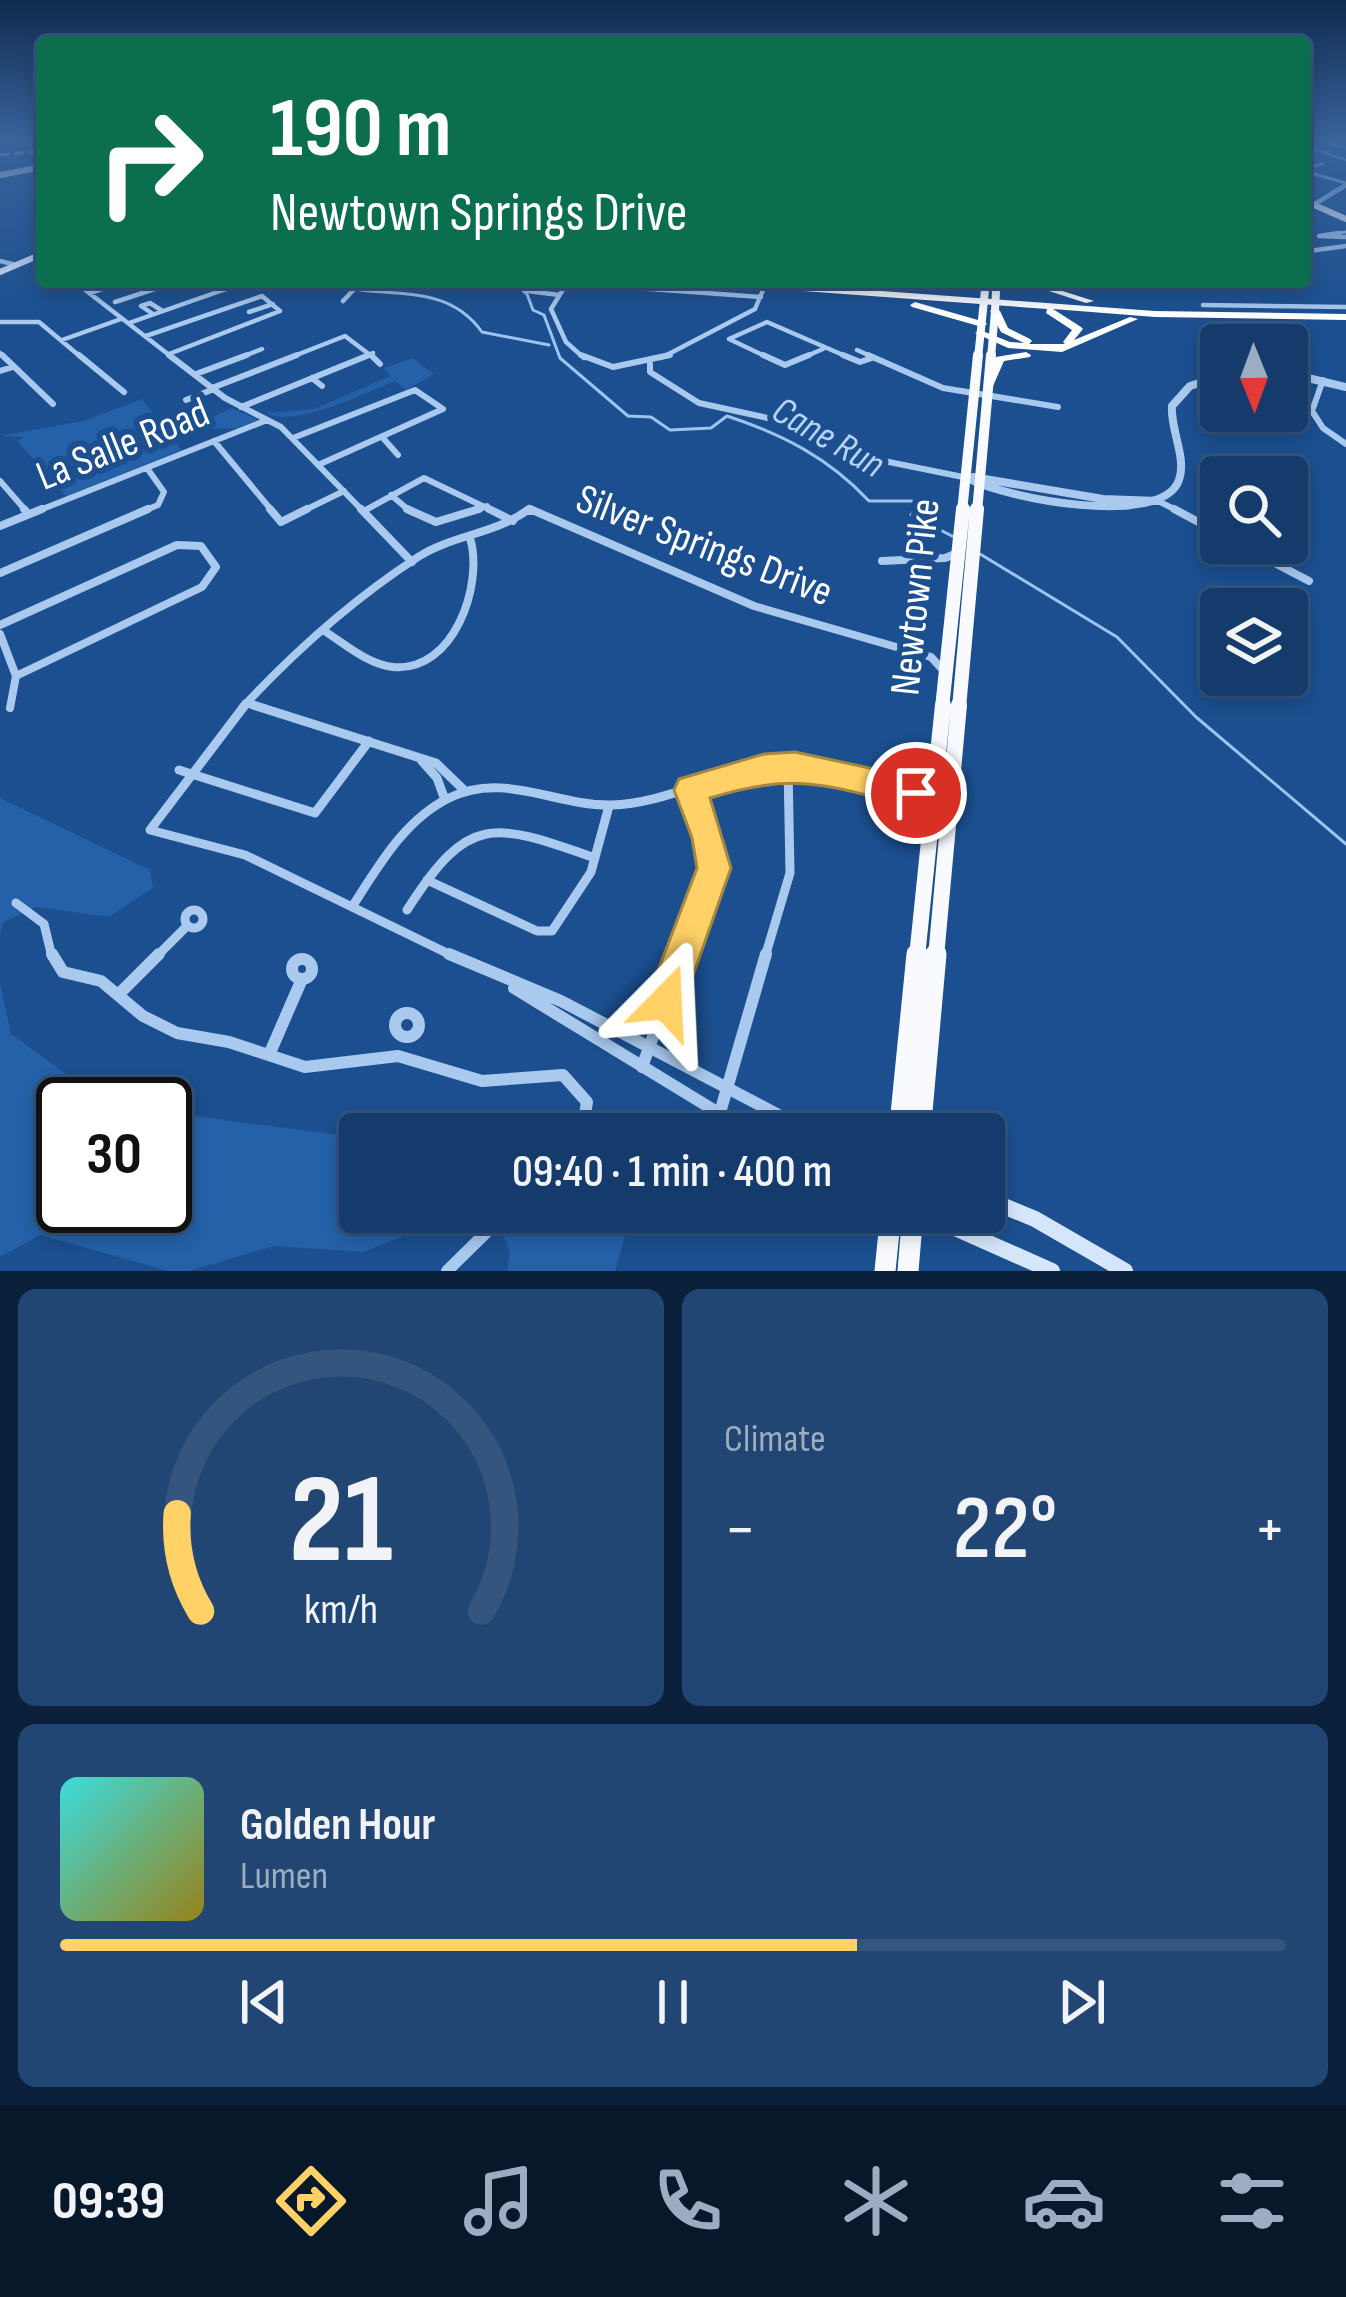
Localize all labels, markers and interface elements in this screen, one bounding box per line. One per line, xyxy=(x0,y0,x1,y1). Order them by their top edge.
text: 190 m xyxy=(270,79,452,180)
icon: right xyxy=(72,84,228,240)
text: Newtown Springs Drive xyxy=(270,181,687,246)
north arrow xyxy=(1200,324,1308,432)
map controls xyxy=(1200,324,1308,696)
street label: La Salle Road xyxy=(29,387,217,503)
water label: Cane Run xyxy=(764,387,892,489)
button: search xyxy=(1200,456,1308,564)
street label: Silver Springs Drive xyxy=(569,474,839,618)
street label: Newtown Pike xyxy=(880,496,952,698)
button: layers xyxy=(1200,588,1308,696)
pin xyxy=(865,742,967,844)
icon: arrive xyxy=(883,760,949,826)
position arrow xyxy=(603,939,729,1065)
speed limit sign: 30 xyxy=(36,1077,192,1233)
text: 09:40 · 1 min · 400 m xyxy=(512,1145,832,1200)
text: Climate xyxy=(724,1416,826,1463)
text: 21 xyxy=(289,1448,393,1597)
text: 22° xyxy=(953,1476,1057,1584)
text: − xyxy=(724,1491,756,1570)
text: + xyxy=(1254,1491,1286,1570)
text: km/h xyxy=(304,1583,378,1635)
text: Golden Hour xyxy=(240,1798,435,1853)
text: Lumen xyxy=(240,1853,328,1900)
icon: previous xyxy=(231,1969,297,2035)
icon: pause xyxy=(640,1969,706,2035)
icon: next xyxy=(1049,1969,1115,2035)
icon: directions xyxy=(269,2159,353,2243)
icon: music xyxy=(457,2159,541,2243)
icon: phone xyxy=(646,2159,730,2243)
icon: climate xyxy=(834,2159,918,2243)
icon: car xyxy=(1022,2159,1106,2243)
icon: filters xyxy=(1210,2159,1294,2243)
text: 09:39 xyxy=(52,2169,165,2234)

